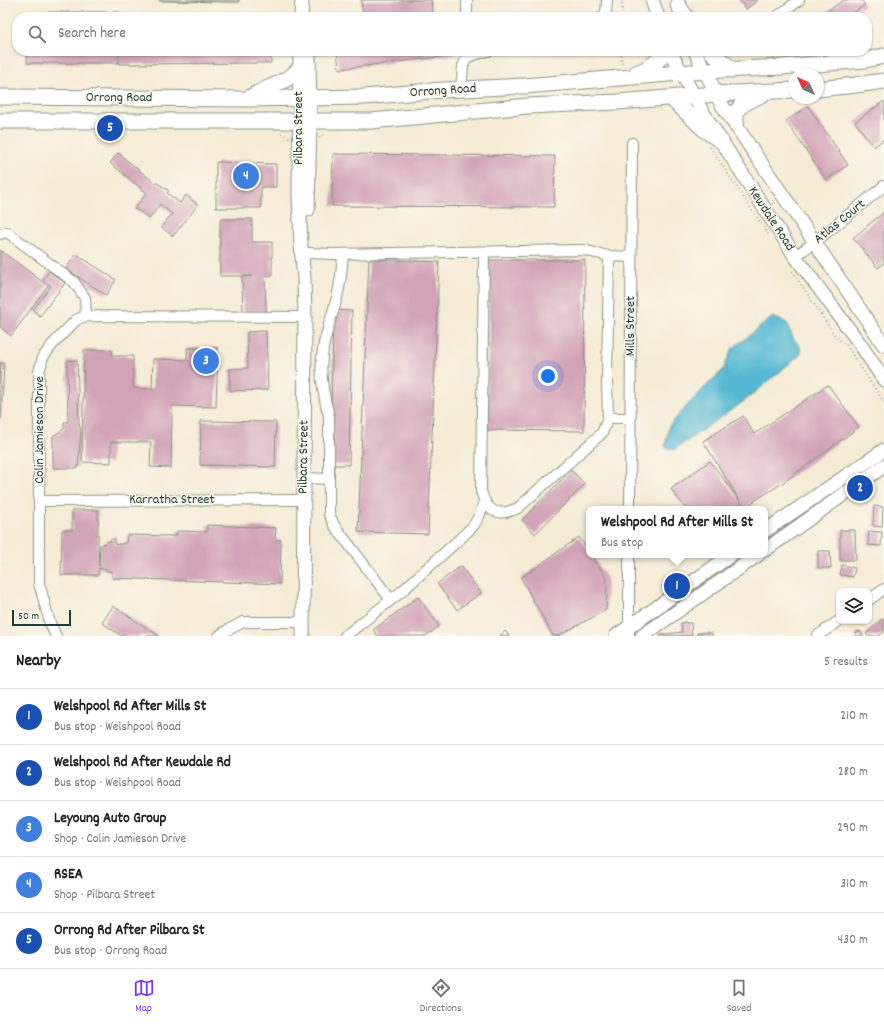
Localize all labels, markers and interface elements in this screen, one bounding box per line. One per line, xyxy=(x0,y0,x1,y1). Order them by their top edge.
search box xyxy=(12,12,872,56)
icon: search xyxy=(26,23,48,45)
text: Search here xyxy=(58,23,126,45)
north arrow xyxy=(788,68,824,104)
street label: Orrong Road xyxy=(409,79,477,103)
street label: Orrong Road xyxy=(86,88,152,108)
street label: Pilbara Street xyxy=(289,91,309,165)
pin: 5 xyxy=(97,113,123,143)
pin: 4 xyxy=(233,161,259,191)
street label: Kewdale Road xyxy=(743,183,799,255)
street label: Atlas Court xyxy=(810,195,870,249)
street label: Mills Street xyxy=(621,296,641,356)
pin: 3 xyxy=(193,346,219,376)
your location xyxy=(538,366,558,386)
street label: Colin Jamieson Drive xyxy=(30,376,50,484)
street label: Pilbara Street xyxy=(293,420,315,494)
pin: 2 xyxy=(847,473,873,503)
street label: Karratha Street xyxy=(129,490,215,510)
popup xyxy=(586,506,768,558)
text: Welshpool Rd After Mills St xyxy=(601,512,753,534)
text: Bus stop xyxy=(601,534,643,553)
pin: 1 xyxy=(664,571,690,601)
map controls xyxy=(836,588,872,624)
button: layers xyxy=(836,588,872,624)
scale bar xyxy=(12,608,71,627)
text: 50 m xyxy=(18,609,39,625)
text: Nearby xyxy=(16,650,60,674)
text: 5 results xyxy=(824,653,868,672)
text: Welshpool Rd After Mills St xyxy=(54,696,206,718)
text: 1 xyxy=(28,707,30,726)
text: 210 m xyxy=(840,707,868,726)
text: Bus stop · Welshpool Road xyxy=(54,718,181,737)
text: Welshpool Rd After Kewdale Rd xyxy=(54,752,231,774)
text: 2 xyxy=(26,763,32,782)
text: 280 m xyxy=(838,763,868,782)
text: Bus stop · Welshpool Road xyxy=(54,774,181,793)
text: Leyoung Auto Group xyxy=(54,808,166,830)
text: 3 xyxy=(26,819,32,838)
text: 290 m xyxy=(837,819,868,838)
text: Shop · Colin Jamieson Drive xyxy=(54,830,186,849)
text: RSEA xyxy=(54,864,83,886)
text: 4 xyxy=(26,875,32,894)
text: 310 m xyxy=(840,875,868,894)
text: Shop · Pilbara Street xyxy=(54,886,155,905)
text: Orrong Rd After Pilbara St xyxy=(54,920,205,942)
text: 5 xyxy=(26,931,32,950)
text: 430 m xyxy=(838,931,868,950)
text: Bus stop · Orrong Road xyxy=(54,942,167,961)
tab: Map xyxy=(133,977,155,1017)
tab: Directions xyxy=(420,977,462,1017)
tab: Saved xyxy=(727,977,751,1017)

